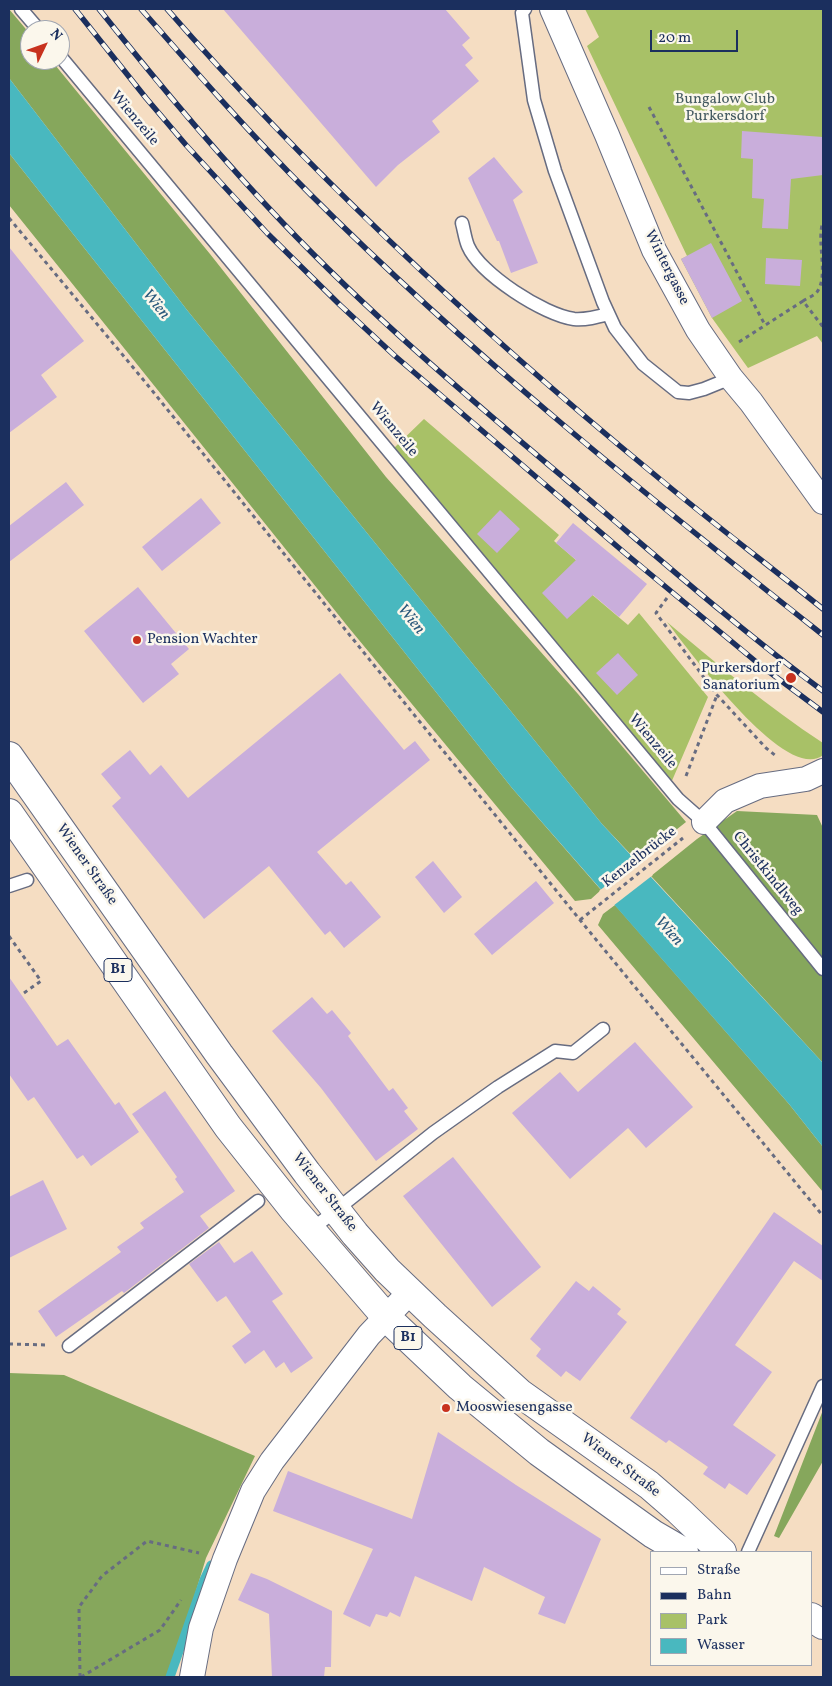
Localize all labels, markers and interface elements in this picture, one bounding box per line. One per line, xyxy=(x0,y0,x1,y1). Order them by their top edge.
north arrow xyxy=(20,20,70,70)
scale bar xyxy=(652,20,740,52)
text: N xyxy=(45,25,66,45)
text: 20 m xyxy=(658,28,691,49)
street label: Wienzeile xyxy=(106,88,162,150)
park label: Bungalow Club Purkersdorf xyxy=(675,91,775,126)
street label: Wintergasse xyxy=(639,228,693,308)
water label: Wien xyxy=(137,286,173,324)
street label: Wienzeile xyxy=(365,399,421,461)
water label: Wien xyxy=(392,601,428,639)
place label: Pension Wachter xyxy=(147,631,258,649)
marker: Pension Wachter xyxy=(131,634,143,646)
place label: Purkersdorf Sanatorium xyxy=(701,660,780,695)
marker: Purkersdorf Sanatorium xyxy=(784,671,798,685)
street label: Wienzeile xyxy=(624,711,680,773)
street label: Wiener Straße xyxy=(51,821,121,909)
street label: Kenzelbrücke xyxy=(599,823,681,893)
street label: Christkindlweg xyxy=(728,829,806,919)
water label: Wien xyxy=(650,913,686,951)
road number: B1 xyxy=(104,958,132,982)
street label: Wiener Straße xyxy=(288,1150,360,1236)
road number: B1 xyxy=(394,1326,422,1350)
place label: Mooswiesengasse xyxy=(456,1399,573,1417)
marker: Mooswiesengasse xyxy=(440,1402,452,1414)
street label: Wiener Straße xyxy=(577,1430,663,1502)
legend xyxy=(650,1551,812,1666)
text: Straße xyxy=(697,1560,740,1581)
text: Bahn xyxy=(697,1585,732,1606)
text: Park xyxy=(697,1610,728,1631)
text: Wasser xyxy=(697,1635,745,1656)

